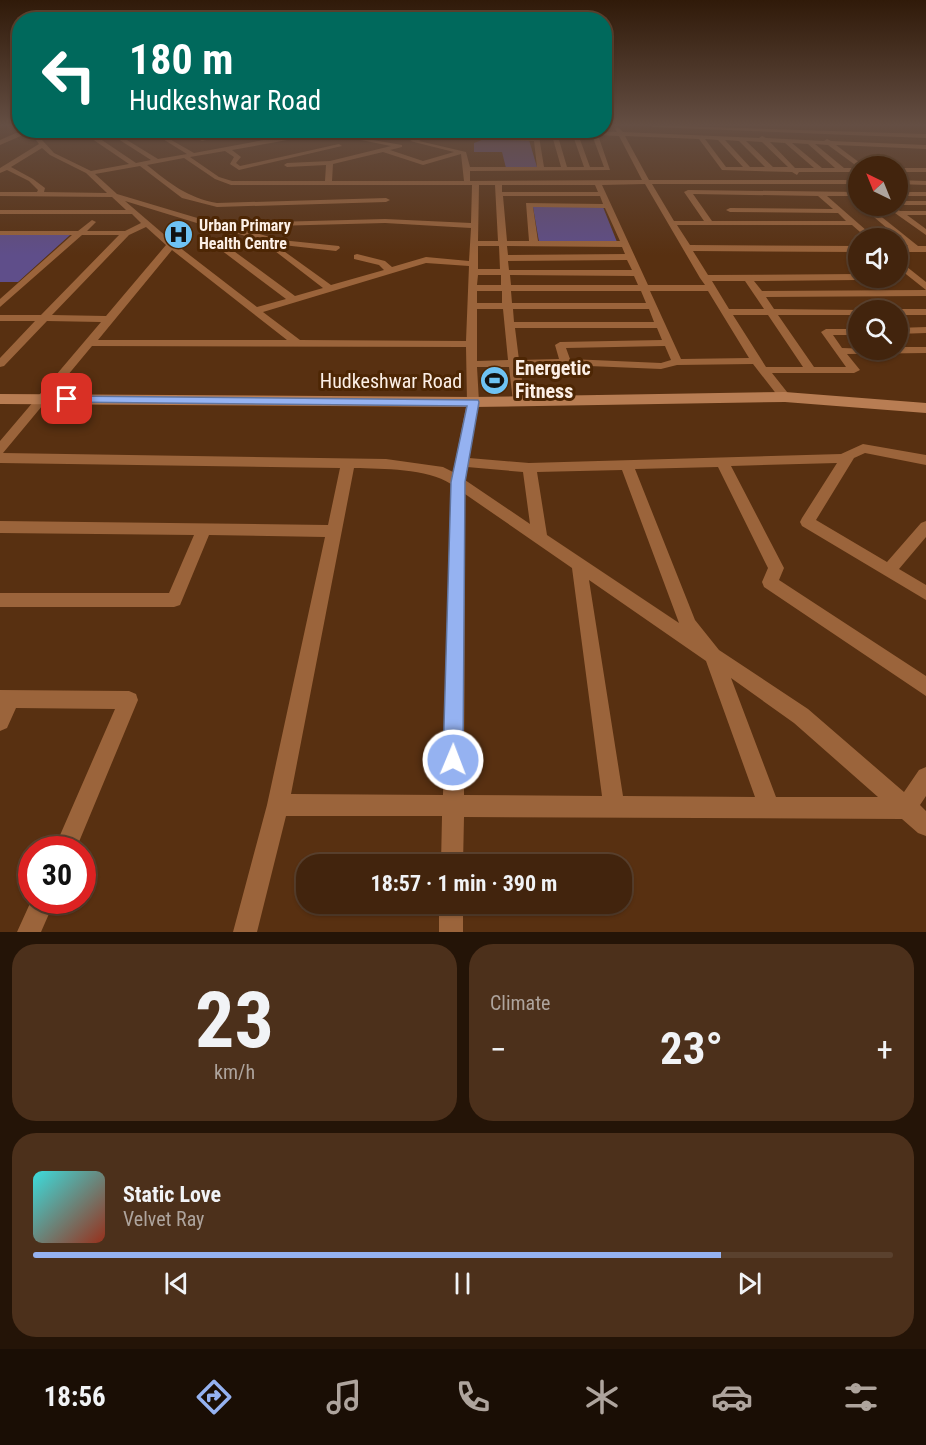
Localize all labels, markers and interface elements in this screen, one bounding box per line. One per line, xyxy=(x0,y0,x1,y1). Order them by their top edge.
text: 180 m xyxy=(129,35,234,84)
icon: left xyxy=(30,36,108,114)
text: Hudkeshwar Road xyxy=(129,85,321,117)
north arrow xyxy=(848,156,908,216)
map controls xyxy=(848,156,908,360)
place label: Urban Primary Health Centre xyxy=(199,216,291,253)
hospital icon: Urban Primary Health Centre xyxy=(162,218,194,250)
button: sound xyxy=(848,228,908,288)
button: search xyxy=(848,300,908,360)
place label: Energetic Fitness xyxy=(515,356,591,403)
sports icon: Energetic Fitness xyxy=(478,364,510,396)
street label: Hudkeshwar Road xyxy=(320,369,462,393)
pin xyxy=(41,373,92,424)
icon: arrive xyxy=(50,382,83,415)
position arrow xyxy=(421,728,485,792)
speed limit sign: 30 xyxy=(18,836,96,914)
text: 18:57 · 1 min · 390 m xyxy=(371,871,557,896)
text: 23 xyxy=(195,975,274,1066)
text: Climate xyxy=(490,991,550,1015)
text: 23° xyxy=(660,1022,723,1075)
text: − xyxy=(490,1030,507,1069)
text: + xyxy=(877,1030,893,1069)
text: km/h xyxy=(214,1060,255,1084)
text: Static Love xyxy=(123,1182,221,1207)
text: Velvet Ray xyxy=(123,1207,204,1231)
icon: previous xyxy=(160,1267,193,1300)
icon: pause xyxy=(446,1267,479,1300)
icon: next xyxy=(733,1267,766,1300)
icon: directions xyxy=(193,1376,235,1418)
icon: music xyxy=(323,1376,365,1418)
icon: phone xyxy=(452,1376,494,1418)
icon: climate xyxy=(581,1376,623,1418)
icon: car xyxy=(711,1376,753,1418)
icon: filters xyxy=(840,1376,882,1418)
text: 18:56 xyxy=(44,1381,106,1413)

